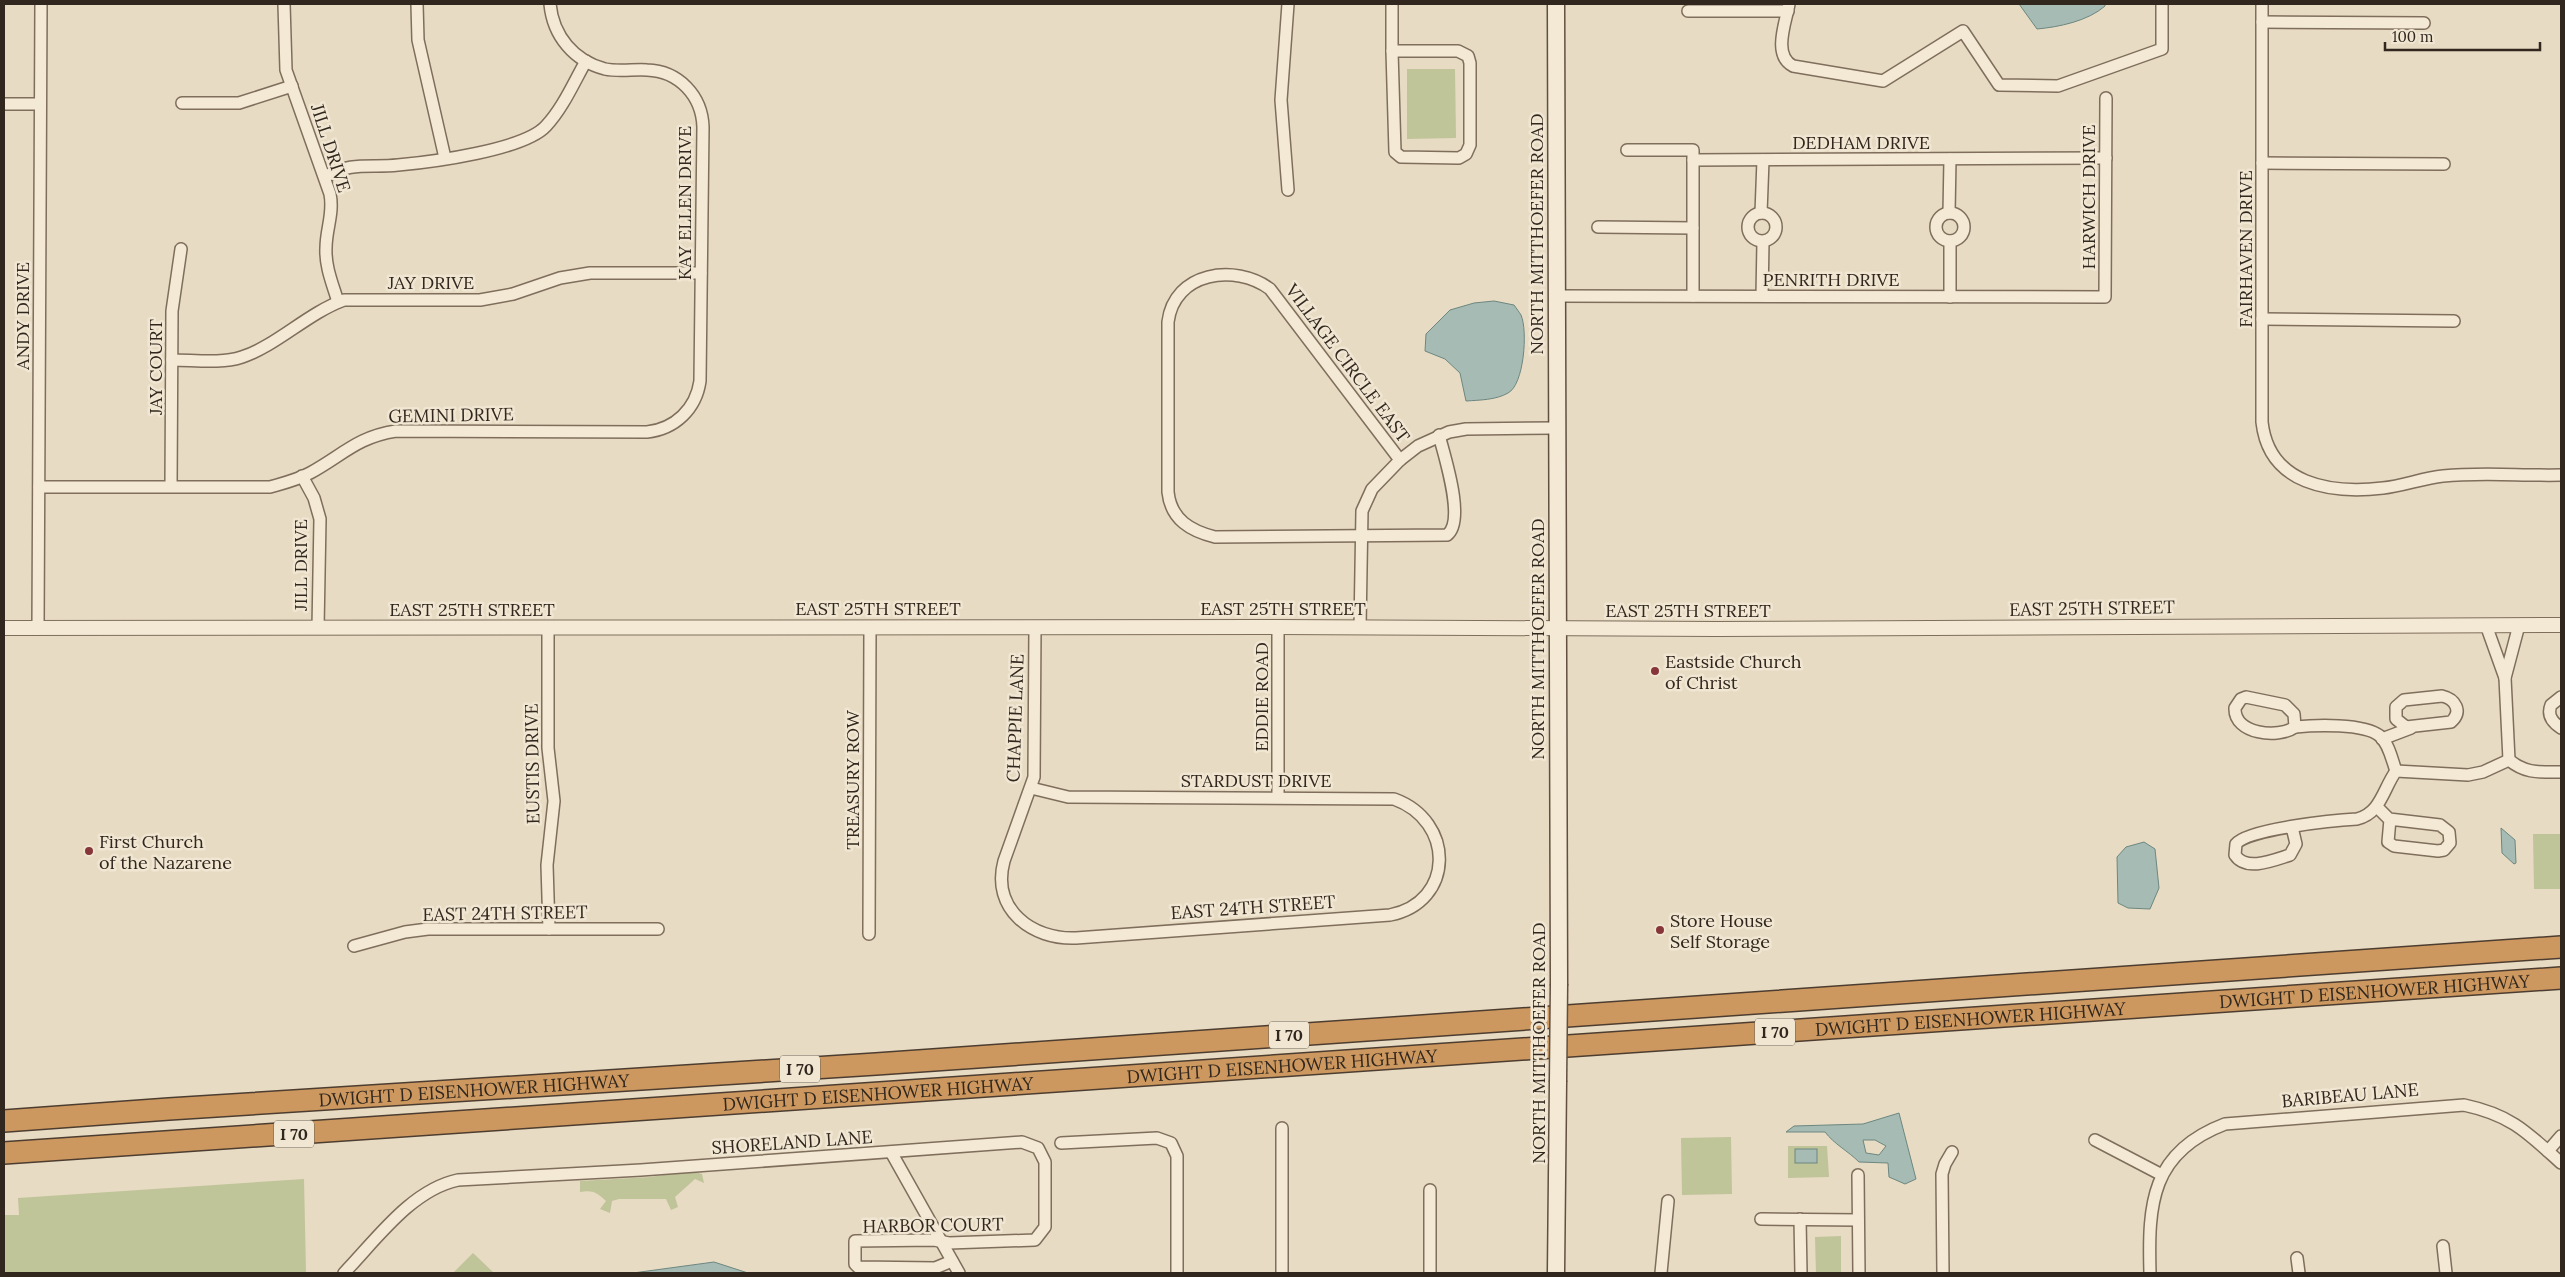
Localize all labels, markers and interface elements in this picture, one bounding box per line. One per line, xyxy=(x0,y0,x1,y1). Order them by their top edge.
scale bar xyxy=(2385,20,2540,52)
text: 100 m xyxy=(2392,27,2433,46)
street label: JILL DRIVE xyxy=(306,100,356,195)
street label: NORTH MITTHOEFER ROAD xyxy=(1525,113,1548,355)
street label: HARWICH DRIVE xyxy=(2077,124,2100,270)
street label: KAY ELLEN DRIVE xyxy=(673,126,696,280)
street label: DEDHAM DRIVE xyxy=(1792,131,1930,154)
street label: FAIRHAVEN DRIVE xyxy=(2234,170,2257,328)
street label: ANDY DRIVE xyxy=(11,262,34,371)
street label: PENRITH DRIVE xyxy=(1763,268,1899,291)
street label: JAY DRIVE xyxy=(387,271,474,294)
street label: VILLAGE CIRCLE EAST xyxy=(1280,278,1415,447)
street label: JAY COURT xyxy=(144,318,167,416)
street label: GEMINI DRIVE xyxy=(388,402,514,428)
street label: NORTH MITTHOEFER ROAD xyxy=(1526,518,1549,760)
street label: JILL DRIVE xyxy=(289,519,312,612)
street label: EAST 25TH STREET xyxy=(2009,595,2175,621)
street label: EAST 25TH STREET xyxy=(795,597,961,620)
street label: EAST 25TH STREET xyxy=(1200,597,1366,620)
street label: EAST 25TH STREET xyxy=(389,598,555,621)
street label: EAST 25TH STREET xyxy=(1605,599,1771,622)
street label: EDDIE ROAD xyxy=(1250,642,1273,752)
place label: Eastside Church of Christ xyxy=(1665,650,1802,694)
street label: CHAPPIE LANE xyxy=(1001,653,1029,783)
marker: Eastside Church of Christ xyxy=(1649,665,1661,677)
street label: EUSTIS DRIVE xyxy=(519,703,545,825)
street label: TREASURY ROW xyxy=(841,709,864,850)
street label: STARDUST DRIVE xyxy=(1181,769,1331,792)
place label: First Church of the Nazarene xyxy=(99,830,232,874)
marker: First Church of the Nazarene xyxy=(83,845,95,857)
street label: EAST 24TH STREET xyxy=(1170,890,1337,924)
street label: EAST 24TH STREET xyxy=(422,900,588,926)
place label: Store House Self Storage xyxy=(1670,909,1773,953)
street label: NORTH MITTHOEFER ROAD xyxy=(1527,922,1550,1164)
marker: Store House Self Storage xyxy=(1654,924,1666,936)
street label: DWIGHT D EISENHOWER HIGHWAY xyxy=(2218,969,2531,1013)
street label: DWIGHT D EISENHOWER HIGHWAY xyxy=(1814,996,2127,1041)
road number: I 70 xyxy=(1755,1019,1795,1046)
road number: I 70 xyxy=(1269,1022,1309,1048)
street label: DWIGHT D EISENHOWER HIGHWAY xyxy=(1126,1043,1439,1088)
road number: I 70 xyxy=(780,1056,820,1082)
street label: DWIGHT D EISENHOWER HIGHWAY xyxy=(318,1068,631,1111)
street label: DWIGHT D EISENHOWER HIGHWAY xyxy=(722,1071,1035,1115)
street label: BARIBEAU LANE xyxy=(2280,1078,2420,1112)
road number: I 70 xyxy=(274,1120,314,1148)
street label: SHORELAND LANE xyxy=(711,1125,873,1159)
street label: HARBOR COURT xyxy=(862,1212,1004,1238)

